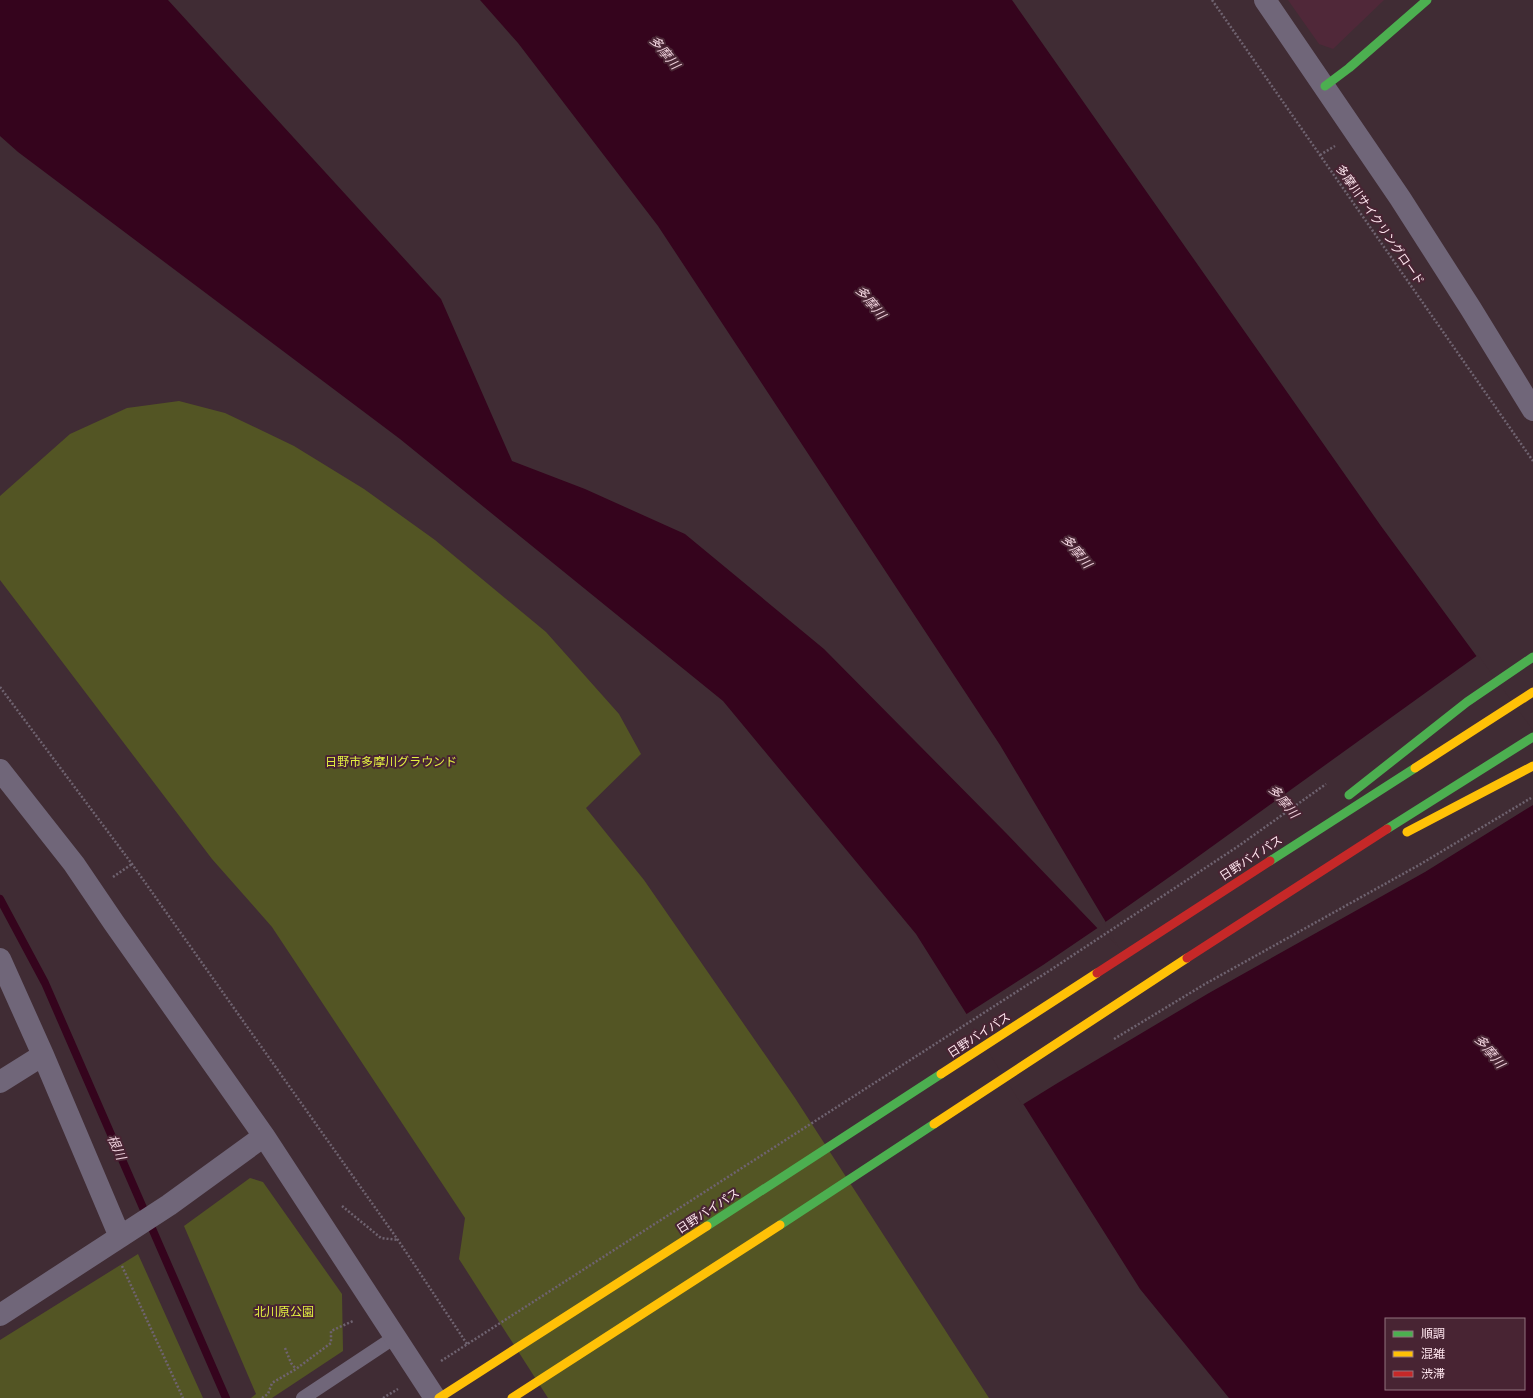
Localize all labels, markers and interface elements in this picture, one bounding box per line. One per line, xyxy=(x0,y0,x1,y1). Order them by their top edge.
water label: 多摩川 xyxy=(645,32,685,75)
street label: 多摩川サイクリングロード xyxy=(1332,162,1428,288)
water label: 多摩川 xyxy=(851,282,891,325)
water label: 多摩川 xyxy=(1057,531,1097,574)
park label: 日野市多摩川グラウンド xyxy=(325,754,457,770)
water label: 多摩川 xyxy=(1264,781,1304,824)
street label: 日野バイパス xyxy=(1217,832,1285,884)
street label: 日野バイパス xyxy=(945,1009,1013,1061)
water label: 多摩川 xyxy=(1470,1031,1510,1074)
water label: 根川 xyxy=(103,1132,130,1165)
street label: 日野バイパス xyxy=(674,1185,742,1237)
park label: 北川原公園 xyxy=(254,1304,314,1320)
legend xyxy=(1385,1318,1525,1390)
text: 順調 xyxy=(1421,1326,1445,1342)
text: 混雑 xyxy=(1421,1346,1445,1362)
text: 渋滞 xyxy=(1421,1366,1445,1382)

